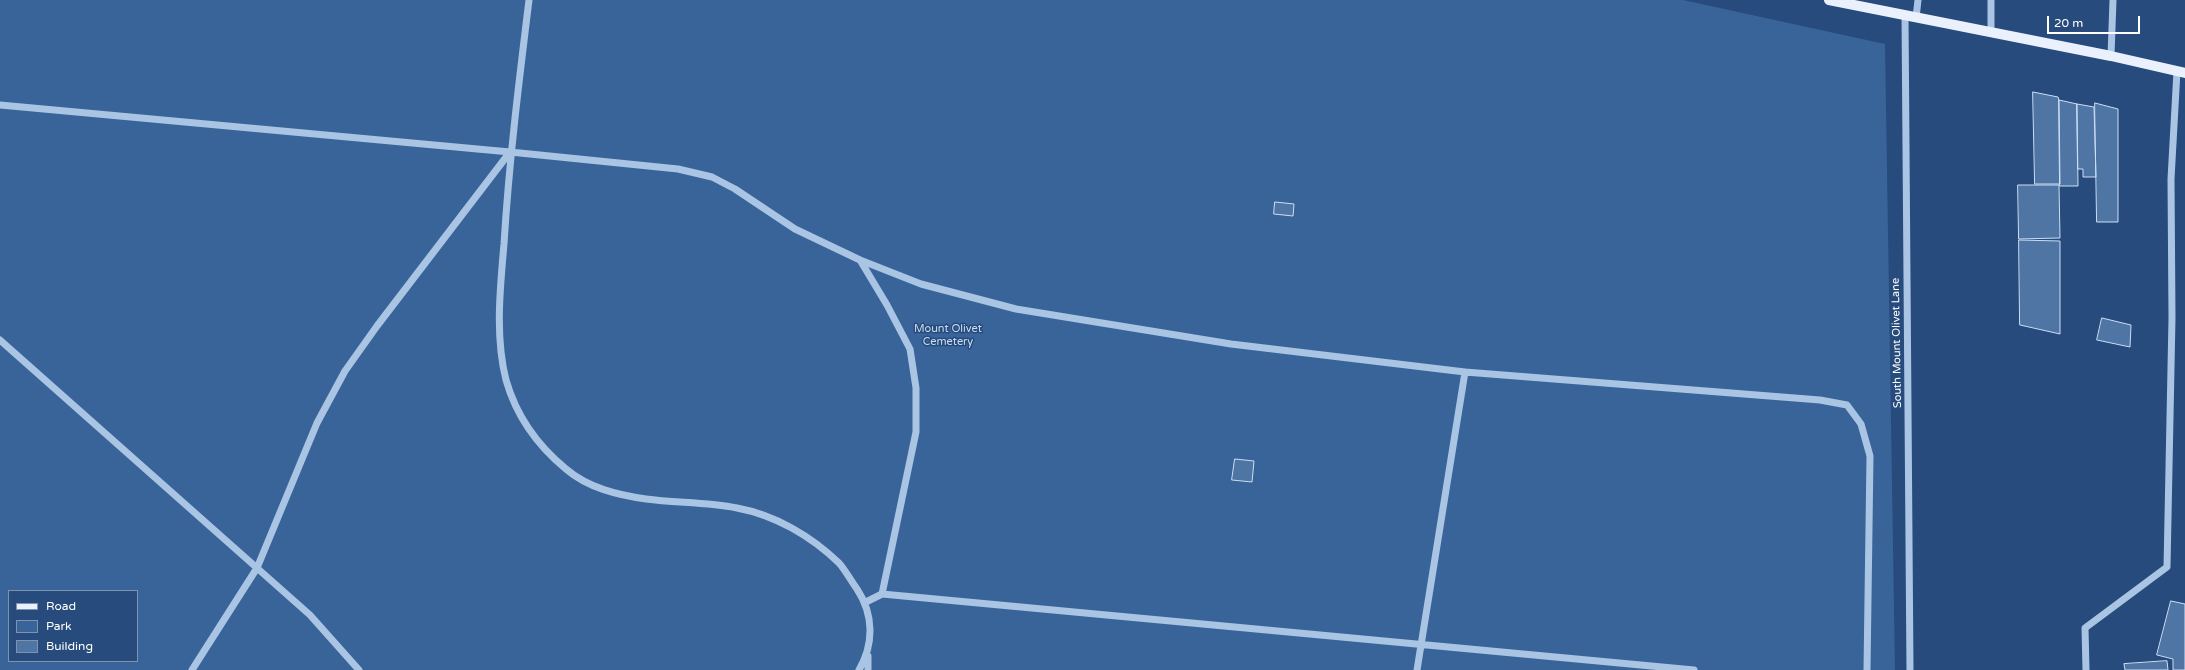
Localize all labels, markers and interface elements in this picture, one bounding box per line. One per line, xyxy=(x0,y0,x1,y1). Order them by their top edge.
scale bar xyxy=(2049,8,2142,34)
text: 20 m xyxy=(2054,16,2083,30)
street label: South Mount Olivet Lane xyxy=(1889,278,1905,408)
park label: Mount Olivet Cemetery xyxy=(914,322,982,348)
legend xyxy=(8,590,138,662)
text: Road xyxy=(46,599,76,613)
text: Park xyxy=(46,619,72,633)
text: Building xyxy=(46,639,93,653)

